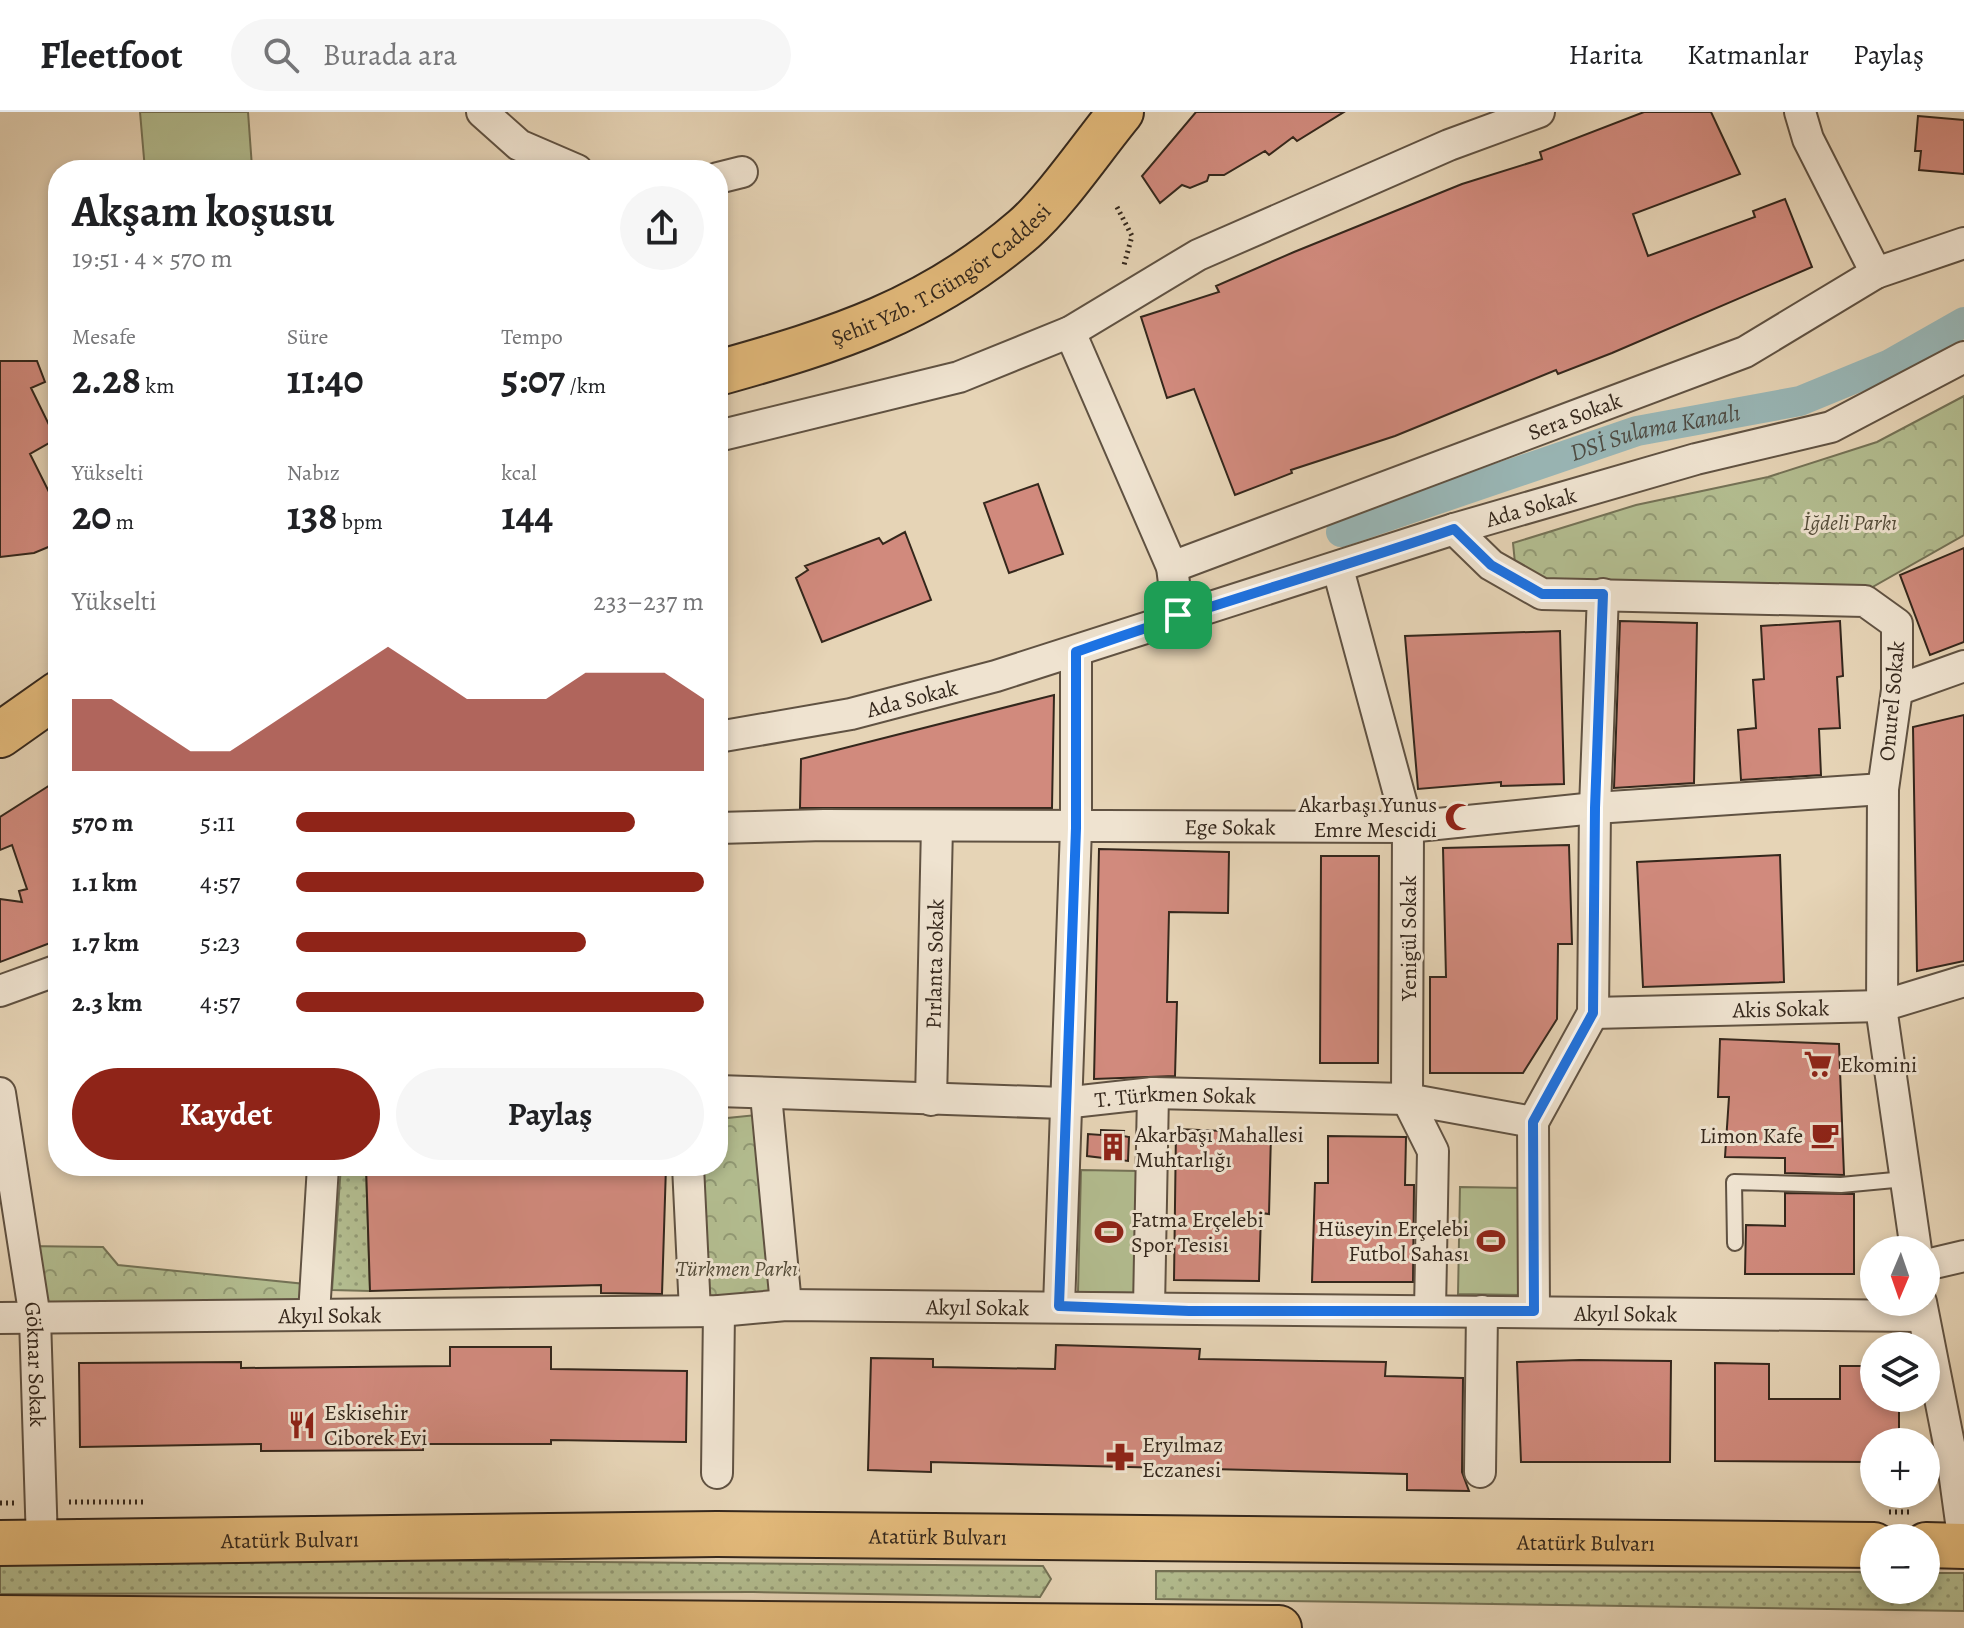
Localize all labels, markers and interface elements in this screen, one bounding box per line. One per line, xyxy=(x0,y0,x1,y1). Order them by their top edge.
search box xyxy=(231,19,791,91)
text: Fleetfoot xyxy=(40,29,183,81)
icon: search xyxy=(259,33,303,77)
text: Burada ara xyxy=(323,35,457,75)
text: Harita xyxy=(1569,36,1643,74)
text: Katmanlar xyxy=(1687,36,1809,74)
text: Paylaş xyxy=(1853,36,1924,74)
text: Akşam koşusu xyxy=(72,181,334,241)
button: share xyxy=(620,186,704,270)
street label: Şehit Yzb. T.Güngör Caddesi xyxy=(827,197,1058,353)
text: 19:51 · 4 × 570 m xyxy=(72,241,232,276)
text: Mesafe xyxy=(72,322,136,352)
text: Süre xyxy=(287,322,328,352)
text: Tempo xyxy=(501,322,563,352)
text: 2.28 xyxy=(72,352,141,407)
text: 11:40 xyxy=(287,352,364,407)
text: 5:07 xyxy=(501,352,565,407)
text: km xyxy=(141,371,174,401)
text: /km xyxy=(565,371,606,401)
street label: Sera Sokak xyxy=(1524,386,1626,448)
water label: DSİ Sulama Kanalı xyxy=(1566,396,1743,469)
text: Yükselti xyxy=(72,458,144,488)
text: Nabız xyxy=(287,458,340,488)
text: kcal xyxy=(501,458,537,488)
street label: Ada Sokak xyxy=(1481,480,1580,535)
text: 20 xyxy=(72,488,111,543)
text: 138 xyxy=(287,488,337,543)
text: 144 xyxy=(501,488,553,543)
text: m xyxy=(111,507,134,537)
text: bpm xyxy=(337,507,383,537)
park label: İğdeli Parkı xyxy=(1803,508,1897,538)
pin xyxy=(1144,581,1212,649)
text: Yükselti xyxy=(72,584,157,619)
text: 233–237 m xyxy=(593,584,704,619)
icon: arrive xyxy=(1156,593,1200,637)
street label: Onurel Sokak xyxy=(1872,640,1912,763)
street label: Ada Sokak xyxy=(863,673,961,726)
place label: Akarbaşı Yunus Emre Mescidi xyxy=(1298,790,1437,845)
mosque icon: Akarbaşı Yunus Emre Mescidi xyxy=(1444,802,1474,832)
text: 570 m xyxy=(72,805,134,840)
text: 5:11 xyxy=(200,805,235,840)
street label: Ege Sokak xyxy=(1184,812,1276,843)
text: 1.1 km xyxy=(72,865,138,900)
text: 4:57 xyxy=(200,865,240,900)
street label: Yenigül Sokak xyxy=(1394,875,1424,1002)
street label: Pırlanta Sokak xyxy=(919,899,951,1030)
text: 1.7 km xyxy=(72,925,139,960)
text: 5:23 xyxy=(200,925,241,960)
text: 2.3 km xyxy=(72,985,143,1020)
text: 4:57 xyxy=(200,985,240,1020)
street label: Akis Sokak xyxy=(1731,993,1830,1026)
supermarket icon: Ekomini xyxy=(1803,1049,1833,1079)
place label: Ekomini xyxy=(1840,1050,1917,1080)
button: Kaydet xyxy=(72,1068,380,1160)
button: Paylaş xyxy=(396,1068,704,1160)
street label: T. Türkmen Sokak xyxy=(1093,1079,1257,1115)
place label: Akarbaşı Mahallesi Muhtarlığı xyxy=(1134,1120,1304,1175)
cafe icon: Limon Kafe xyxy=(1810,1120,1840,1150)
place label: Limon Kafe xyxy=(1699,1121,1803,1151)
building icon: Akarbaşı Mahallesi Muhtarlığı xyxy=(1098,1132,1128,1162)
place label: Fatma Erçelebi Spor Tesisi xyxy=(1131,1205,1264,1260)
place label: Hüseyin Erçelebi Futbol Sahası xyxy=(1317,1214,1469,1269)
sports icon: Fatma Erçelebi Spor Tesisi xyxy=(1094,1217,1124,1247)
sports icon: Hüseyin Erçelebi Futbol Sahası xyxy=(1476,1226,1506,1256)
north arrow xyxy=(1860,1236,1940,1316)
map controls xyxy=(1860,1236,1940,1604)
park label: Türkmen Parkı xyxy=(676,1254,798,1284)
street label: Akyıl Sokak xyxy=(925,1292,1029,1323)
street label: Akyıl Sokak xyxy=(1573,1299,1677,1330)
street label: Göknar Sokak xyxy=(17,1300,52,1427)
street label: Akyıl Sokak xyxy=(277,1300,382,1331)
button: layers xyxy=(1860,1332,1940,1412)
place label: Eskisehir Ciborek Evi xyxy=(324,1398,427,1453)
restaurant icon: Eskisehir Ciborek Evi xyxy=(287,1410,317,1440)
button: + xyxy=(1860,1428,1940,1508)
place label: Eryılmaz Eczanesi xyxy=(1142,1430,1223,1485)
pharmacy icon: Eryılmaz Eczanesi xyxy=(1105,1442,1135,1472)
street label: Atatürk Bulvarı xyxy=(868,1521,1007,1553)
street label: Atatürk Bulvarı xyxy=(220,1524,359,1556)
button: − xyxy=(1860,1524,1940,1604)
street label: Atatürk Bulvarı xyxy=(1516,1528,1655,1559)

